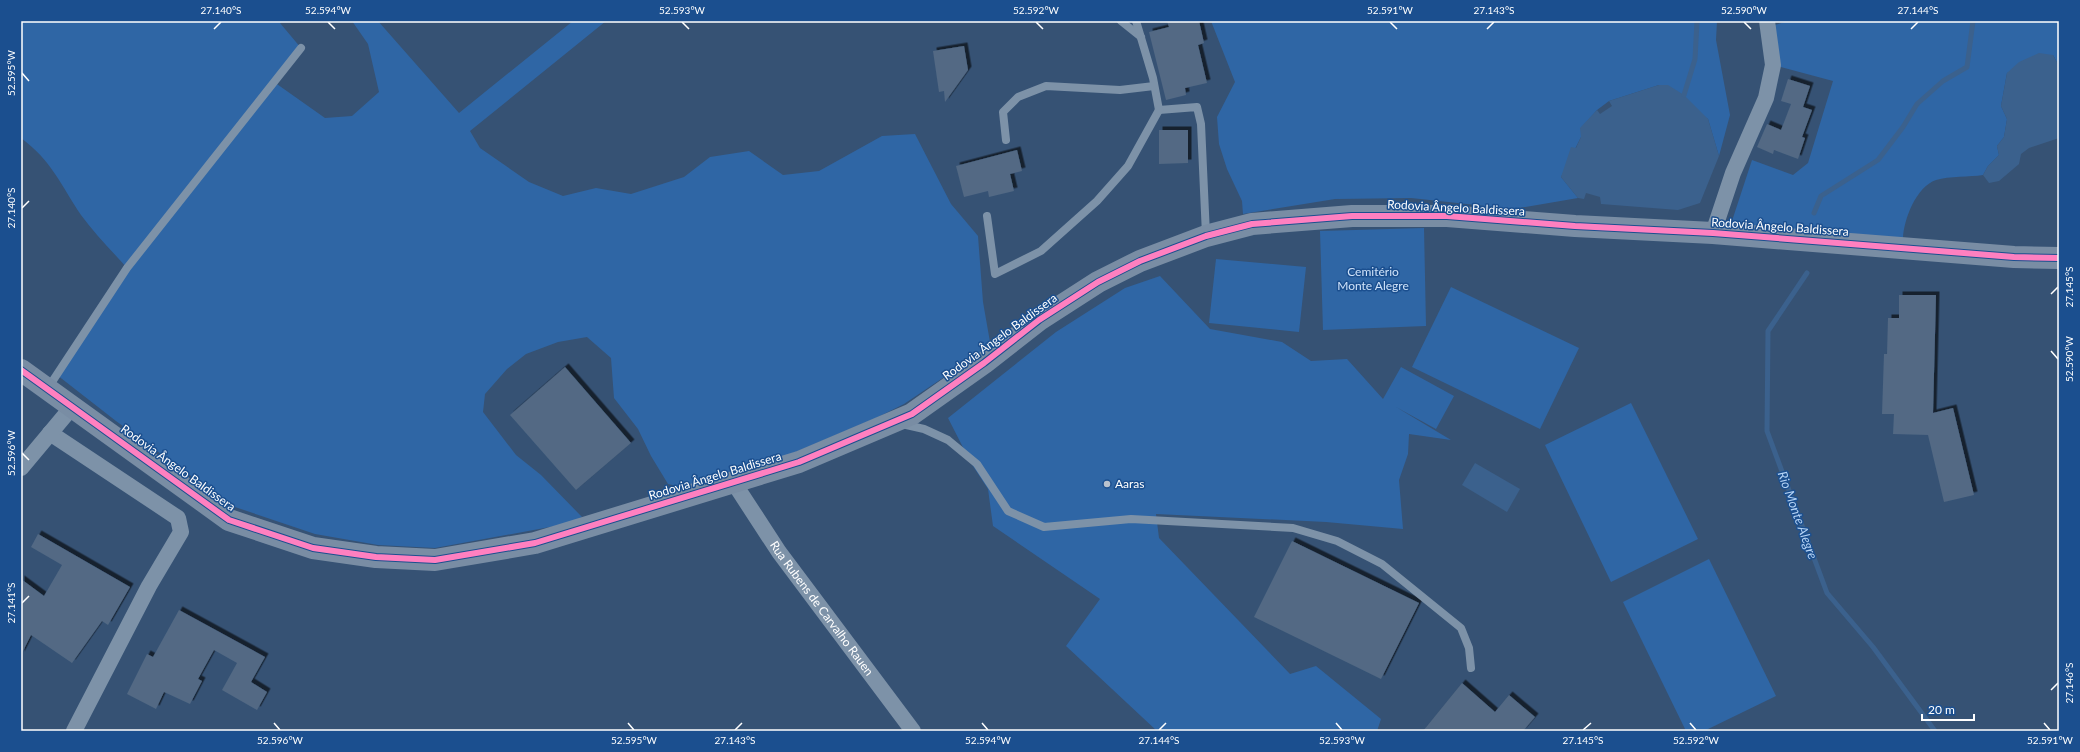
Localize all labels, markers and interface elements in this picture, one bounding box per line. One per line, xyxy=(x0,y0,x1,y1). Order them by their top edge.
text: 27.140°S xyxy=(201,4,241,16)
text: 52.594°W xyxy=(305,4,352,16)
text: 52.593°W xyxy=(659,4,706,16)
text: 52.592°W xyxy=(1013,4,1060,16)
text: 52.591°W xyxy=(1367,4,1414,16)
text: 27.143°S xyxy=(1474,4,1514,16)
text: 52.590°W xyxy=(1721,4,1768,16)
text: 27.144°S xyxy=(1898,4,1938,16)
text: 52.595°W xyxy=(5,49,17,96)
text: 27.140°S xyxy=(5,188,17,228)
street label: Rodovia Ângelo Baldissera xyxy=(1387,196,1525,219)
street label: Rodovia Ângelo Baldissera xyxy=(1711,214,1849,239)
park label: Cemitério Monte Alegre xyxy=(1337,264,1409,293)
text: 27.145°S xyxy=(2063,267,2075,307)
street label: Rodovia Ângelo Baldissera xyxy=(939,290,1060,383)
text: 52.590°W xyxy=(2063,335,2075,382)
street label: Rodovia Ângelo Baldissera xyxy=(118,421,239,514)
text: 52.596°W xyxy=(5,429,17,476)
street label: Rodovia Ângelo Baldissera xyxy=(647,448,783,503)
water label: Rio Monte Alegre xyxy=(1775,469,1821,561)
place label: Aaras xyxy=(1115,476,1145,491)
marker: Aaras xyxy=(1102,479,1112,489)
street label: Rua Rubens de Carvalho Rauen xyxy=(767,538,877,678)
text: 27.141°S xyxy=(5,583,17,623)
text: 27.146°S xyxy=(2063,663,2075,703)
scale bar xyxy=(1922,696,1974,722)
text: 20 m xyxy=(1928,702,1955,717)
text: 52.596°W xyxy=(257,734,304,746)
text: 52.595°W xyxy=(611,734,658,746)
text: 27.143°S xyxy=(715,734,755,746)
text: 52.594°W xyxy=(965,734,1012,746)
text: 27.144°S xyxy=(1139,734,1179,746)
text: 52.593°W xyxy=(1319,734,1366,746)
text: 27.145°S xyxy=(1563,734,1603,746)
text: 52.592°W xyxy=(1673,734,1720,746)
text: 52.591°W xyxy=(2027,734,2074,746)

